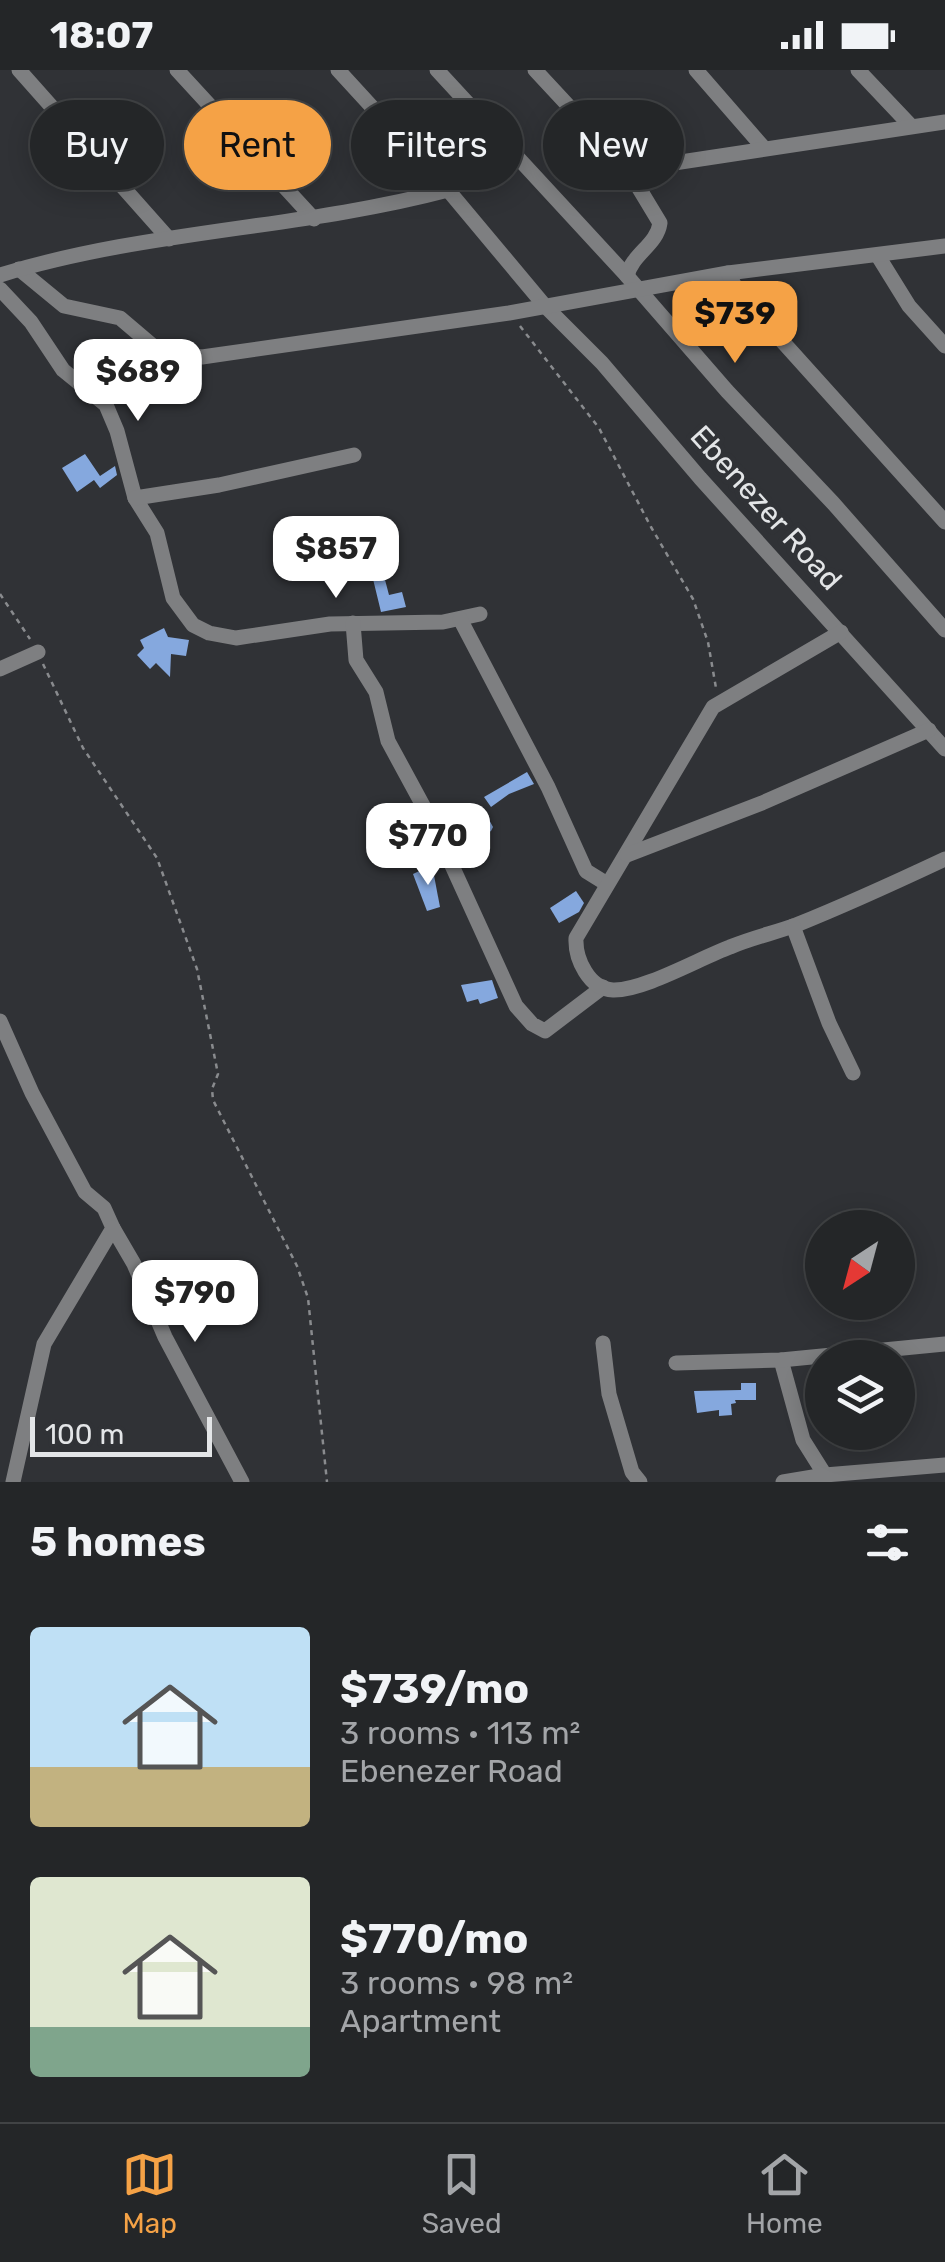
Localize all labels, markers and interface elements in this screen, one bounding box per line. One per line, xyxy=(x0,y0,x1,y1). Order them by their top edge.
text: 18:07 xyxy=(50,12,153,58)
chip: Buy xyxy=(30,100,164,190)
chip: Rent xyxy=(184,100,331,190)
chip: Filters xyxy=(351,100,523,190)
chip: New xyxy=(543,100,684,190)
pin: $739 xyxy=(676,281,794,366)
text: $739 xyxy=(694,294,776,332)
pin: $689 xyxy=(79,339,197,424)
text: $689 xyxy=(96,352,180,390)
street label: Ebenezer Road xyxy=(683,418,849,598)
pin: $857 xyxy=(277,516,395,601)
text: $857 xyxy=(295,529,377,567)
pin: $770 xyxy=(369,803,487,888)
text: $770 xyxy=(388,816,468,854)
north arrow xyxy=(805,1210,915,1320)
map controls xyxy=(805,1210,915,1450)
pin: $790 xyxy=(136,1260,254,1345)
text: $790 xyxy=(154,1273,236,1311)
button: layers xyxy=(805,1340,915,1450)
scale bar xyxy=(30,1412,212,1456)
text: 100 m xyxy=(45,1418,124,1451)
icon: filters xyxy=(860,1515,915,1570)
text: 5 homes xyxy=(30,1517,206,1567)
text: $739/mo xyxy=(340,1664,529,1714)
icon: home xyxy=(110,1667,230,1787)
text: 3 rooms · 113 m² xyxy=(340,1714,581,1752)
text: Ebenezer Road xyxy=(340,1752,563,1790)
text: $770/mo xyxy=(340,1914,528,1964)
icon: home xyxy=(110,1917,230,2037)
text: 3 rooms · 98 m² xyxy=(340,1964,573,2002)
text: Apartment xyxy=(340,2002,501,2040)
tab: Map xyxy=(122,2147,177,2240)
tab: Saved xyxy=(422,2147,502,2240)
tab: Home xyxy=(746,2147,823,2240)

